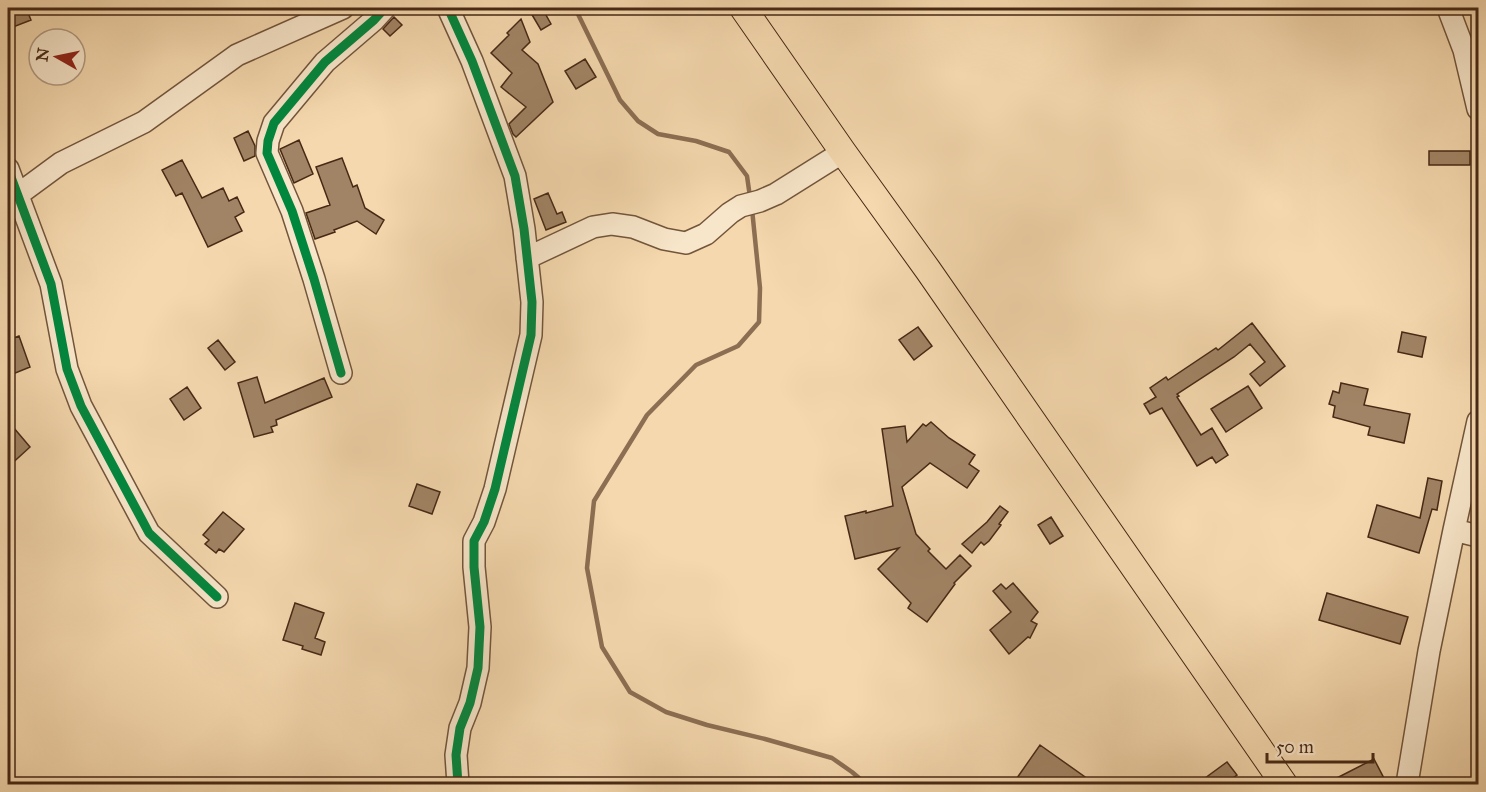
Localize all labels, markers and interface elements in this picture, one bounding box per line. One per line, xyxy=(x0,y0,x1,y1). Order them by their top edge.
north arrow xyxy=(27,27,87,87)
text: N xyxy=(32,46,53,63)
scale bar xyxy=(1267,726,1374,764)
text: 50 m xyxy=(1276,736,1314,758)

